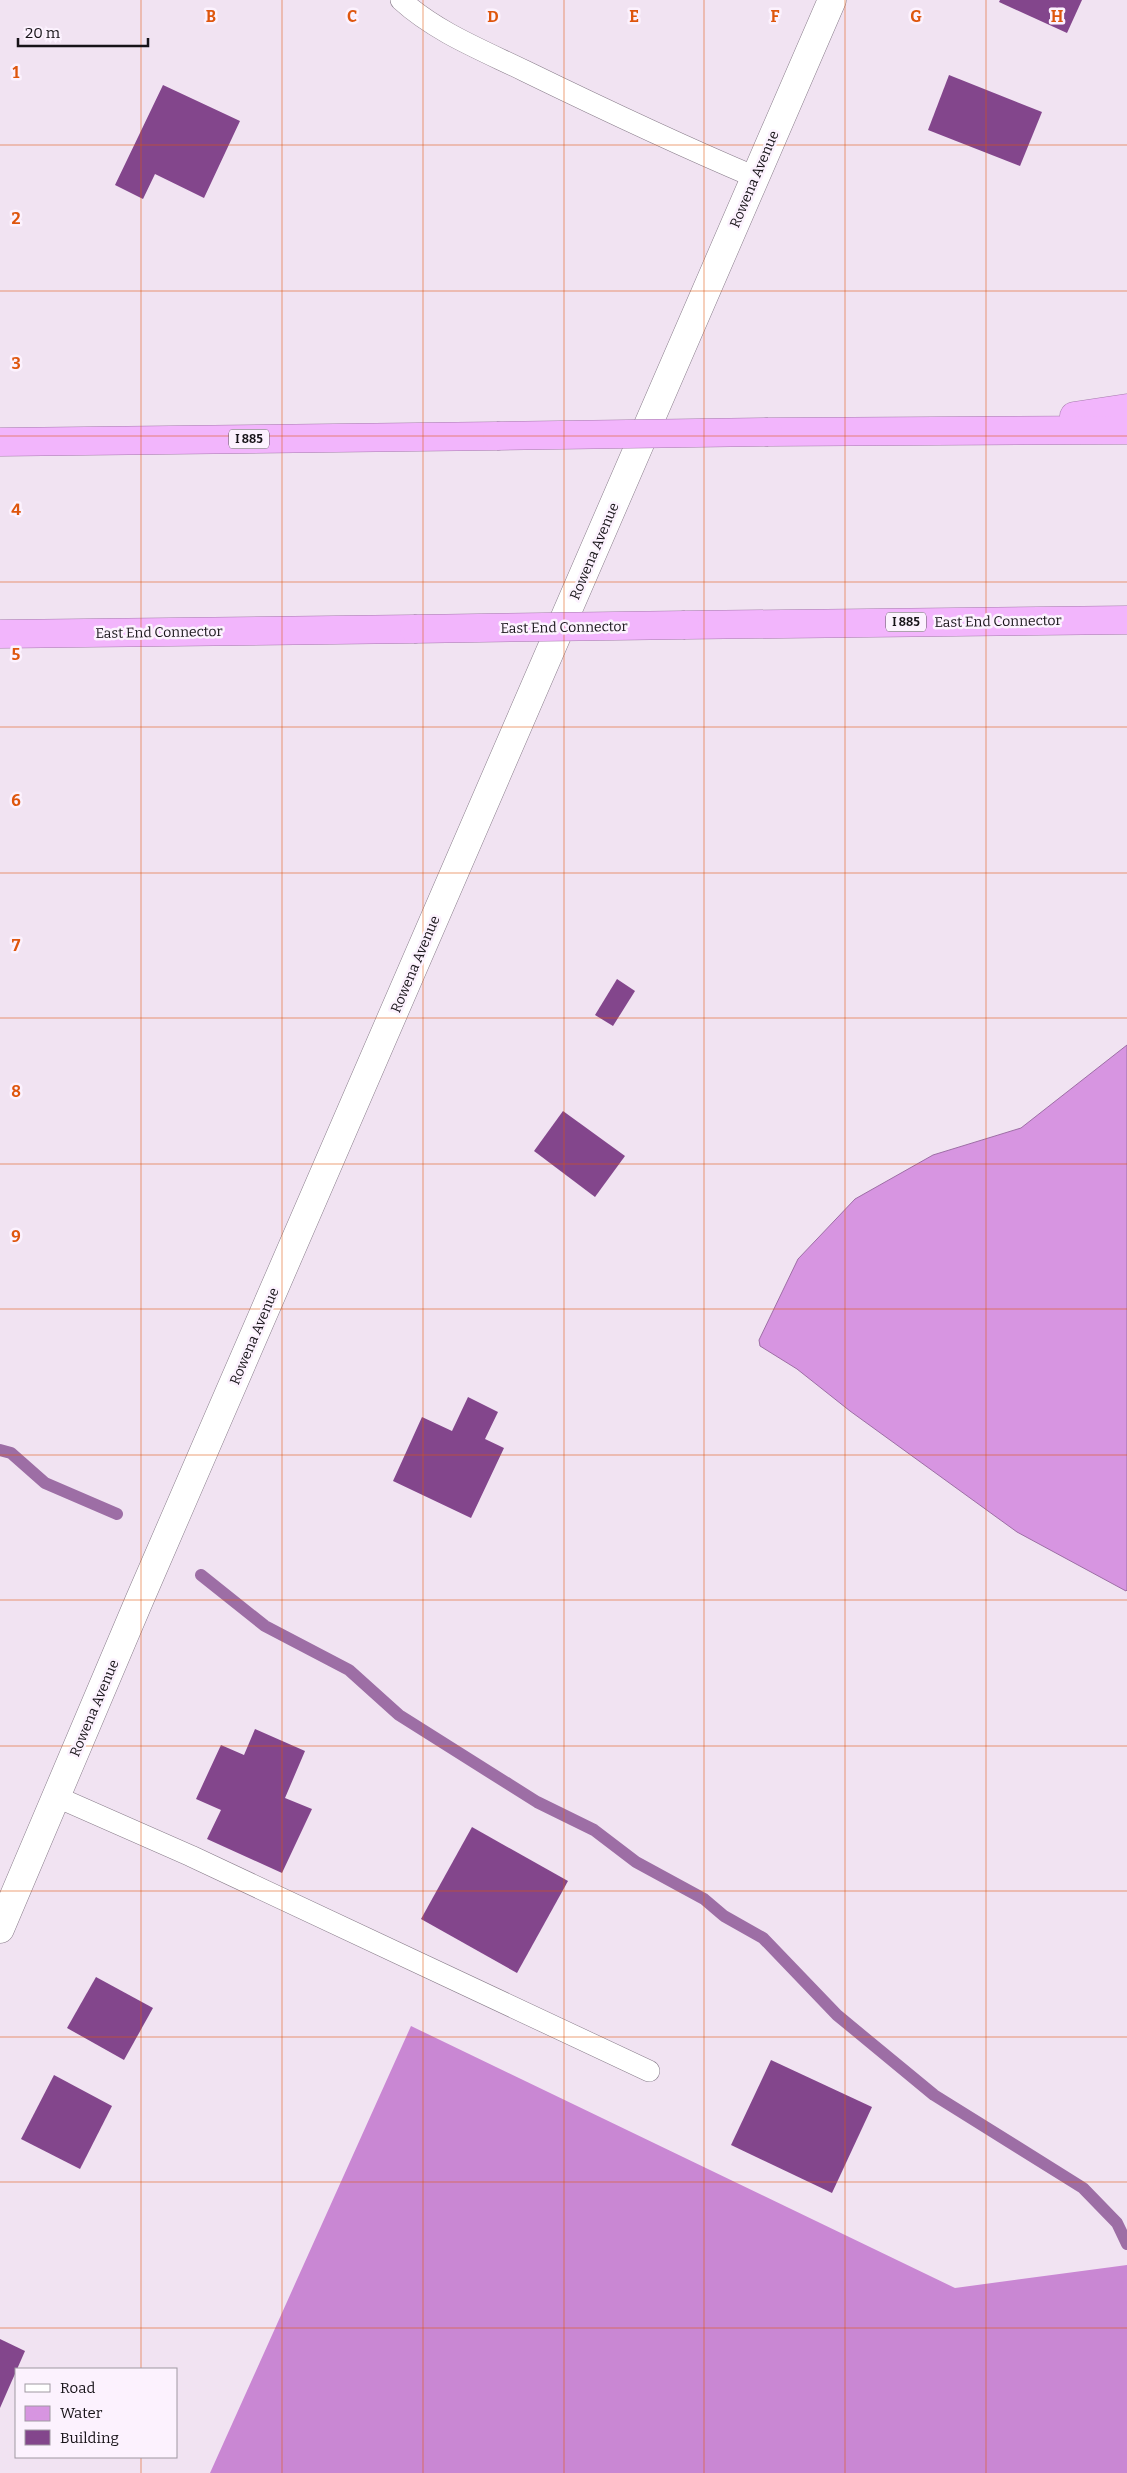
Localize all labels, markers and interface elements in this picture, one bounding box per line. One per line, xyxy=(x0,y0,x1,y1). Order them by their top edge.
text: B xyxy=(206,7,216,26)
text: C xyxy=(347,7,357,26)
text: D xyxy=(487,7,499,26)
text: E xyxy=(629,7,639,26)
text: F xyxy=(771,7,780,26)
text: G xyxy=(910,7,922,26)
text: H xyxy=(1051,7,1064,26)
scale bar xyxy=(18,15,148,47)
text: 20 m xyxy=(25,24,61,42)
text: 1 xyxy=(13,63,20,82)
street label: Rowena Avenue xyxy=(726,128,783,230)
text: 2 xyxy=(11,209,21,228)
text: 3 xyxy=(11,354,21,373)
road number: I 885 xyxy=(229,429,269,448)
text: 4 xyxy=(11,500,21,519)
street label: Rowena Avenue xyxy=(566,500,623,602)
road number: I 885 xyxy=(886,612,926,632)
street label: East End Connector xyxy=(934,612,1062,631)
street label: East End Connector xyxy=(500,618,628,637)
street label: East End Connector xyxy=(95,623,223,642)
text: 5 xyxy=(12,645,21,664)
text: 6 xyxy=(11,791,21,810)
street label: Rowena Avenue xyxy=(387,913,444,1015)
text: 7 xyxy=(12,936,21,955)
text: 8 xyxy=(11,1082,21,1101)
text: 9 xyxy=(11,1227,21,1246)
street label: Rowena Avenue xyxy=(226,1285,283,1387)
street label: Rowena Avenue xyxy=(66,1657,123,1759)
legend xyxy=(15,2368,178,2458)
text: Road xyxy=(60,2379,95,2397)
text: Water xyxy=(60,2404,103,2422)
text: Building xyxy=(60,2429,119,2447)

